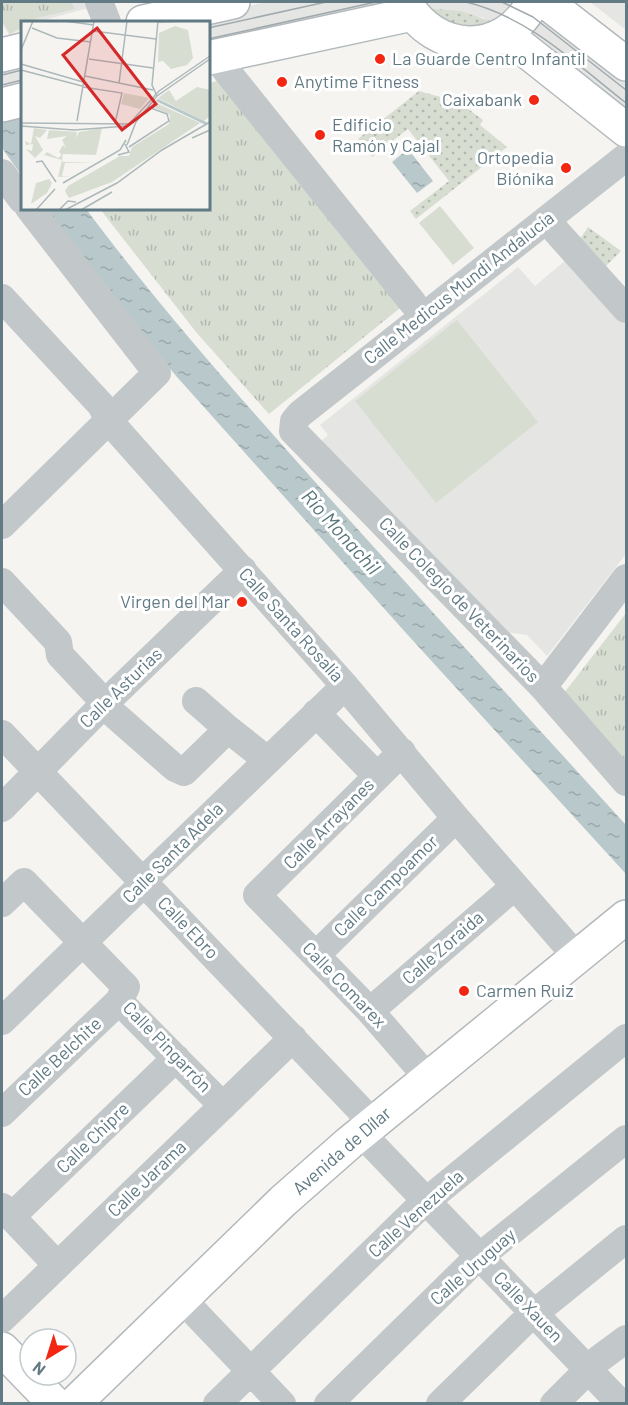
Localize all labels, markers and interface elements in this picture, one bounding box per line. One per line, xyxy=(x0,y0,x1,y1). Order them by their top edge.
inset map xyxy=(21,21,210,210)
place label: La Guarde Centro Infantil xyxy=(392,47,586,69)
marker: La Guarde Centro Infantil xyxy=(373,52,387,66)
place label: Anytime Fitness xyxy=(294,70,419,92)
marker: Anytime Fitness xyxy=(275,75,289,89)
place label: Caixabank xyxy=(442,88,522,110)
marker: Caixabank xyxy=(527,93,541,107)
place label: Edificio Ramón y Cajal xyxy=(332,113,440,156)
marker: Edificio Ramón y Cajal xyxy=(313,128,327,142)
place label: Ortopedia Biónika xyxy=(477,146,554,189)
marker: Ortopedia Biónika xyxy=(559,161,573,175)
street label: Calle Medicus Mundi Andalucía xyxy=(359,206,558,368)
water label: Río Monachil xyxy=(297,484,386,579)
street label: Calle Colegio de Veterinarios xyxy=(375,512,544,687)
street label: Calle Santa Rosalía xyxy=(235,563,349,686)
place label: Virgen del Mar xyxy=(120,590,230,612)
marker: Virgen del Mar xyxy=(235,595,249,609)
street label: Calle Asturias xyxy=(74,642,166,732)
street label: Calle Arrayanes xyxy=(278,773,378,873)
street label: Calle Santa Adela xyxy=(117,797,227,907)
street label: Calle Campoamor xyxy=(329,830,442,941)
street label: Calle Ebro xyxy=(154,891,224,963)
street label: Calle Zoraida xyxy=(397,906,487,989)
street label: Calle Comarex xyxy=(298,937,391,1032)
place label: Carmen Ruiz xyxy=(476,979,573,1001)
marker: Carmen Ruiz xyxy=(457,984,471,998)
street label: Calle Pingarrón xyxy=(119,996,216,1096)
street label: Calle Belchite xyxy=(13,1012,106,1100)
street label: Calle Chipre xyxy=(51,1097,133,1177)
street label: Avenida de Dílar xyxy=(288,1101,395,1199)
street label: Calle Jarama xyxy=(102,1135,190,1221)
street label: Calle Venezuela xyxy=(363,1165,467,1262)
street label: Calle Uruguay xyxy=(425,1223,520,1309)
street label: Calle Xauen xyxy=(490,1266,568,1346)
north arrow xyxy=(18,1327,78,1387)
text: N xyxy=(28,1358,48,1380)

